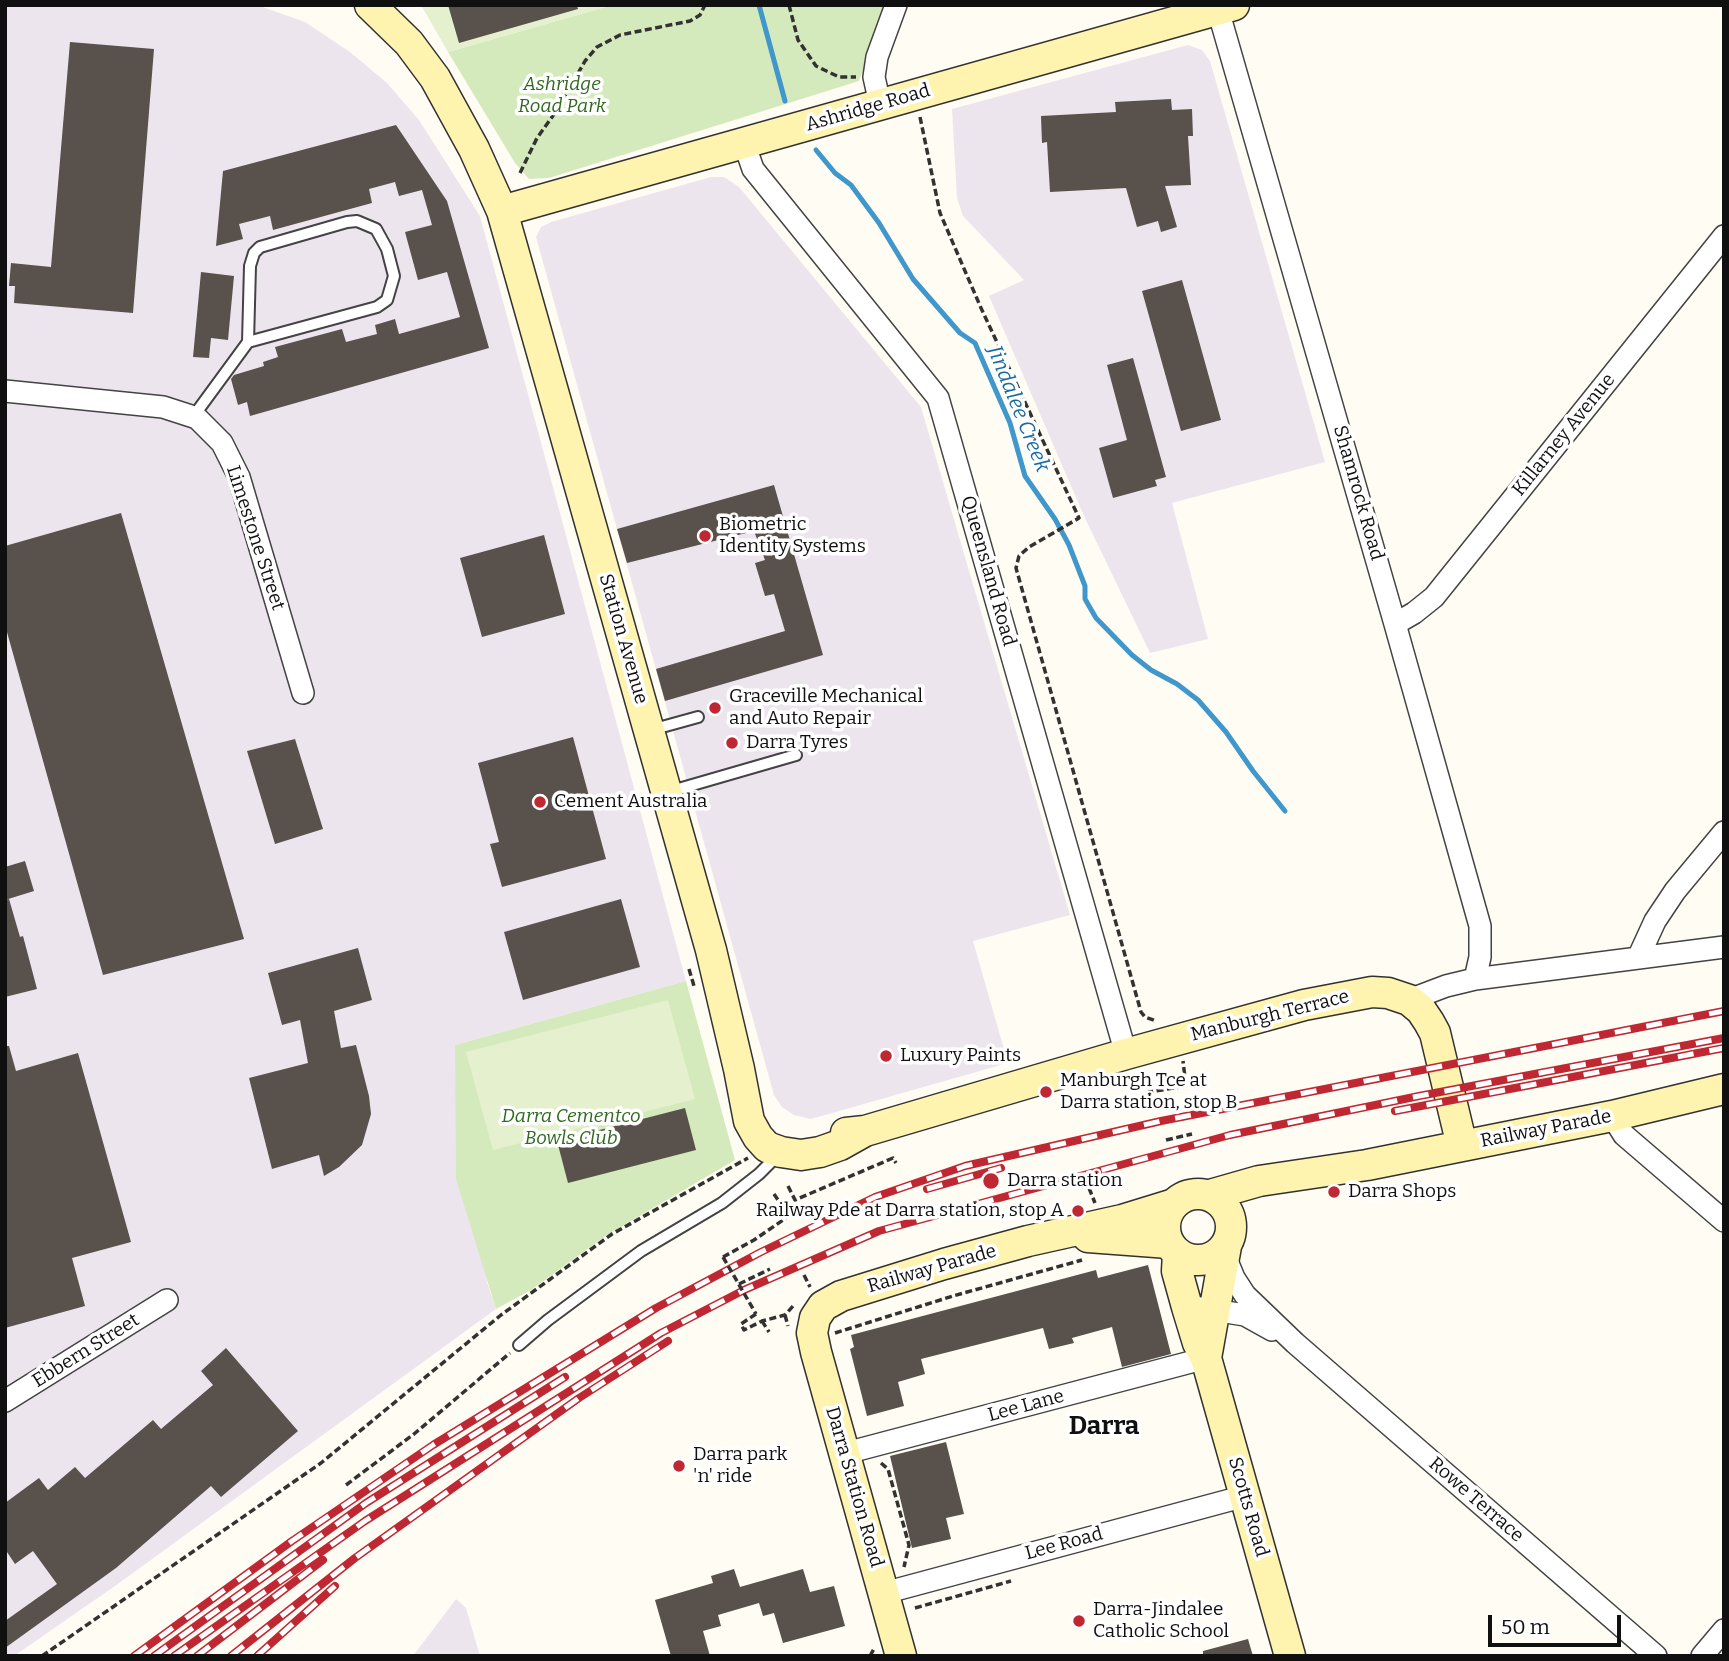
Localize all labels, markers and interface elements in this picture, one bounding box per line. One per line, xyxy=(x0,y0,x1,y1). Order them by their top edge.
park label: Ashridge Road Park xyxy=(518,74,606,118)
street label: Ashridge Road xyxy=(803,79,933,137)
water label: Jindalee Creek xyxy=(981,342,1055,476)
street label: Killarney Avenue xyxy=(1508,369,1620,501)
street label: Shamrock Road xyxy=(1328,423,1388,563)
street label: Limestone Street xyxy=(221,463,289,613)
street label: Queensland Road xyxy=(956,493,1020,649)
place label: Biometric Identity Systems xyxy=(719,514,866,558)
marker: Biometric Identity Systems xyxy=(697,528,713,544)
street label: Station Avenue xyxy=(594,571,652,707)
place label: Graceville Mechanical and Auto Repair xyxy=(729,686,923,730)
marker: Graceville Mechanical and Auto Repair xyxy=(707,700,723,716)
place label: Darra Tyres xyxy=(746,732,848,754)
marker: Darra Tyres xyxy=(724,735,740,751)
place label: Cement Australia xyxy=(554,791,707,813)
marker: Cement Australia xyxy=(532,794,548,810)
street label: Manburgh Terrace xyxy=(1188,985,1352,1047)
place label: Luxury Paints xyxy=(900,1045,1021,1067)
marker: Luxury Paints xyxy=(878,1048,894,1064)
place label: Manburgh Tce at Darra station, stop B xyxy=(1060,1070,1238,1114)
marker: Manburgh Tce at Darra station, stop B xyxy=(1038,1084,1054,1100)
street label: Railway Parade xyxy=(1479,1105,1613,1153)
park label: Darra Cementco Bowls Club xyxy=(501,1106,641,1150)
place label: Darra station xyxy=(1007,1170,1122,1192)
marker: Darra station xyxy=(981,1171,1001,1191)
place label: Darra Shops xyxy=(1348,1181,1456,1203)
marker: Darra Shops xyxy=(1326,1184,1342,1200)
place label: Railway Pde at Darra station, stop A xyxy=(756,1200,1064,1222)
marker: Railway Pde at Darra station, stop A xyxy=(1070,1203,1086,1219)
street label: Railway Parade xyxy=(865,1240,999,1298)
street label: Ebbern Street xyxy=(28,1309,144,1393)
street label: Lee Lane xyxy=(985,1385,1067,1427)
street label: Darra Station Road xyxy=(820,1404,888,1570)
district label: Darra xyxy=(1069,1411,1139,1443)
place label: Darra park 'n' ride xyxy=(693,1444,787,1488)
street label: Rowe Terrace xyxy=(1424,1453,1528,1547)
street label: Scotts Road xyxy=(1223,1455,1273,1559)
marker: Darra park 'n' ride xyxy=(671,1458,687,1474)
street label: Lee Road xyxy=(1023,1523,1105,1565)
place label: Darra-Jindalee Catholic School xyxy=(1093,1599,1229,1643)
scale bar xyxy=(1491,1602,1624,1646)
marker: Darra-Jindalee Catholic School xyxy=(1071,1613,1087,1629)
text: 50 m xyxy=(1501,1614,1550,1640)

